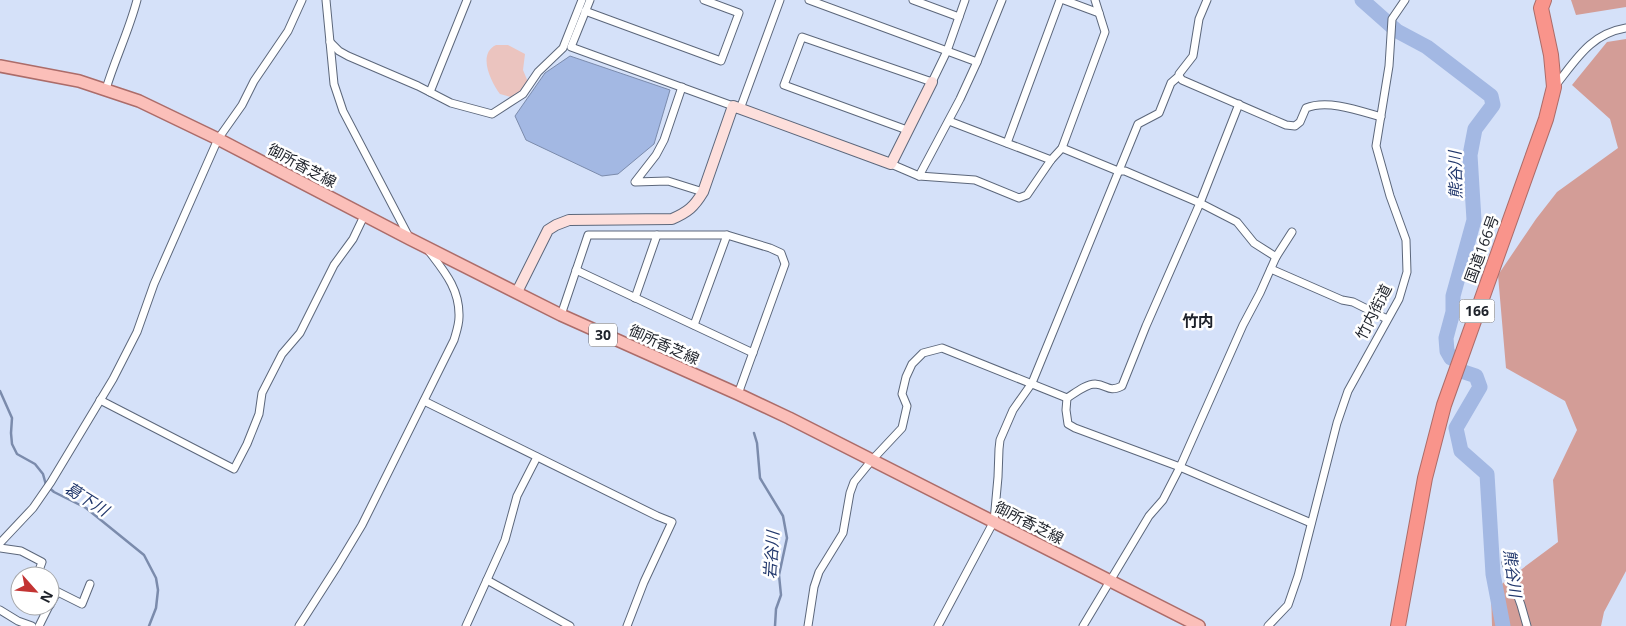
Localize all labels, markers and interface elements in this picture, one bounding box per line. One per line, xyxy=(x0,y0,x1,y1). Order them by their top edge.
street label: 御所香芝線 xyxy=(265,139,340,192)
water label: 熊谷川 xyxy=(1444,149,1466,199)
street label: 国道166号 xyxy=(1460,212,1503,285)
street label: 竹内街道 xyxy=(1351,280,1396,343)
road number: 166 xyxy=(1460,300,1494,322)
district label: 竹内 xyxy=(1182,310,1214,332)
street label: 御所香芝線 xyxy=(626,320,703,368)
road number: 30 xyxy=(589,324,617,346)
water label: 葛下川 xyxy=(61,477,115,522)
street label: 御所香芝線 xyxy=(991,496,1067,548)
water label: 岩谷川 xyxy=(758,528,784,580)
water label: 熊谷川 xyxy=(1499,548,1527,600)
north arrow xyxy=(10,566,60,616)
text: N xyxy=(36,588,58,607)

